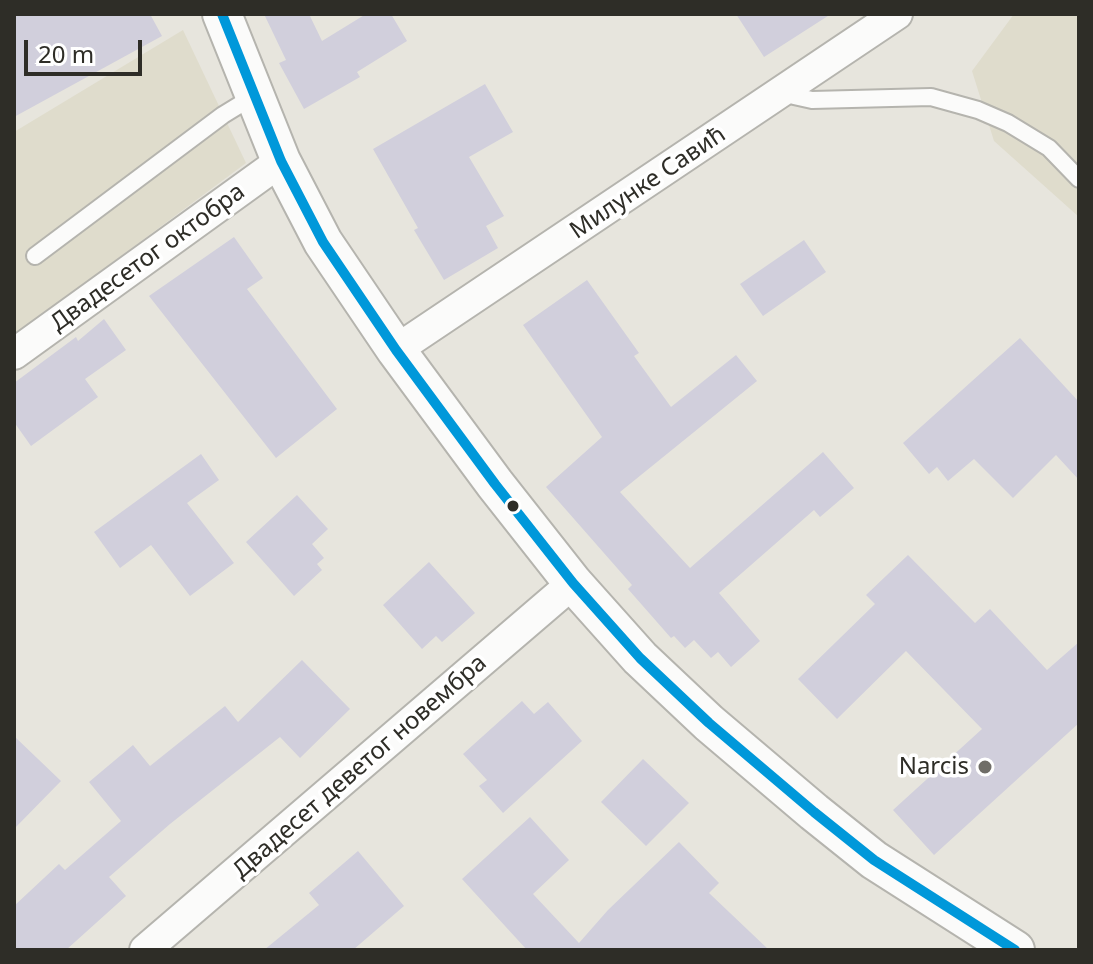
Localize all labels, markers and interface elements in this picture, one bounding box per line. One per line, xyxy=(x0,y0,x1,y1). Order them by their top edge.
scale bar xyxy=(28,24,146,74)
text: 20 m xyxy=(38,37,94,70)
street label: Милунке Савић xyxy=(565,120,731,246)
street label: Двадесетог октобра xyxy=(45,178,251,338)
unlabelled marker xyxy=(505,498,521,514)
street label: Двадесет деветог новембра xyxy=(227,649,493,885)
place label: Narcis xyxy=(899,753,969,781)
marker: Narcis xyxy=(976,758,994,776)

